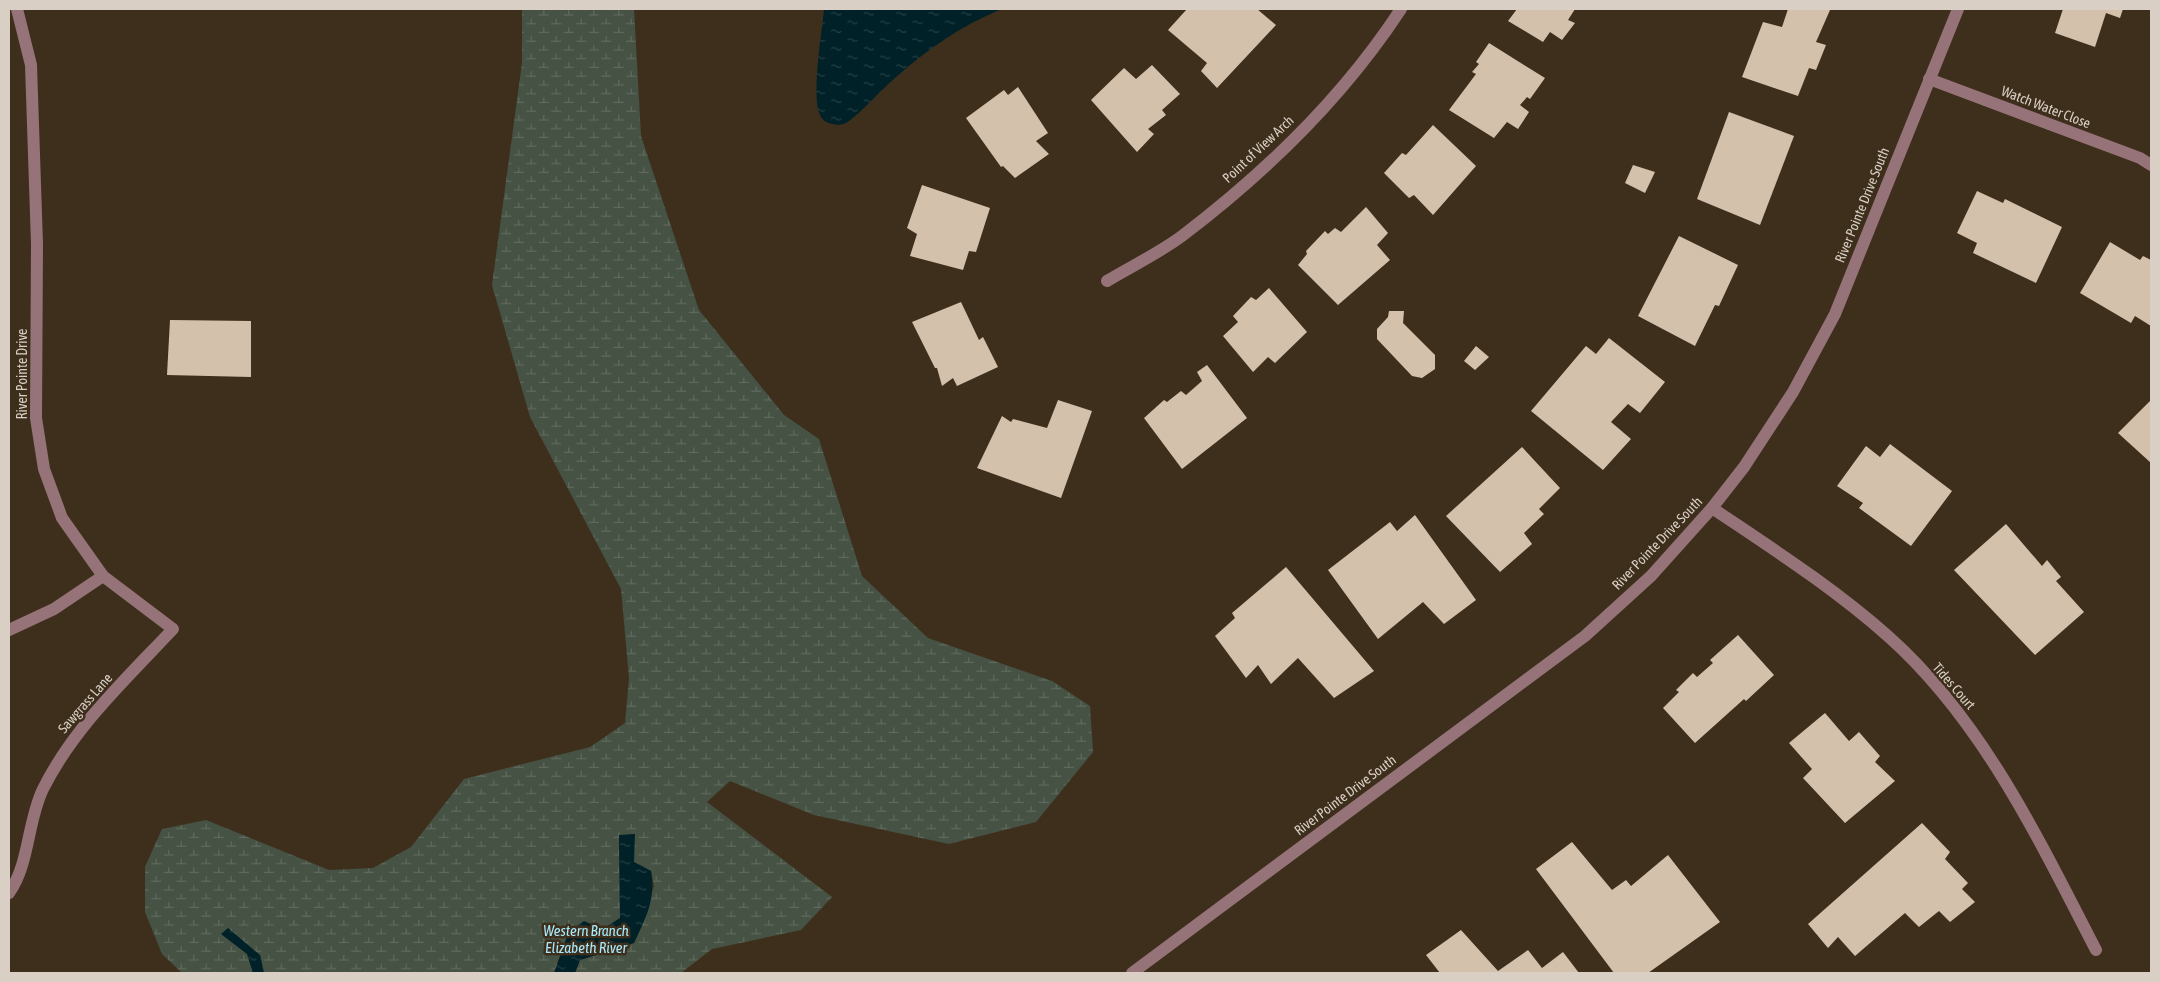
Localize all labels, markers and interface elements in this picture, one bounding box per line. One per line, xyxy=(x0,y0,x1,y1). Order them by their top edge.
street label: Watch Water Close xyxy=(1999,83,2093,131)
street label: Point of View Arch xyxy=(1219,112,1297,186)
street label: River Pointe Drive South xyxy=(1832,145,1892,265)
street label: River Pointe Drive xyxy=(14,329,30,419)
street label: River Pointe Drive South xyxy=(1609,493,1705,593)
street label: Tides Court xyxy=(1929,659,1979,713)
street label: Sawgrass Lane xyxy=(55,670,115,736)
street label: River Pointe Drive South xyxy=(1291,752,1399,838)
water label: Western Branch Elizabeth River xyxy=(543,922,629,956)

